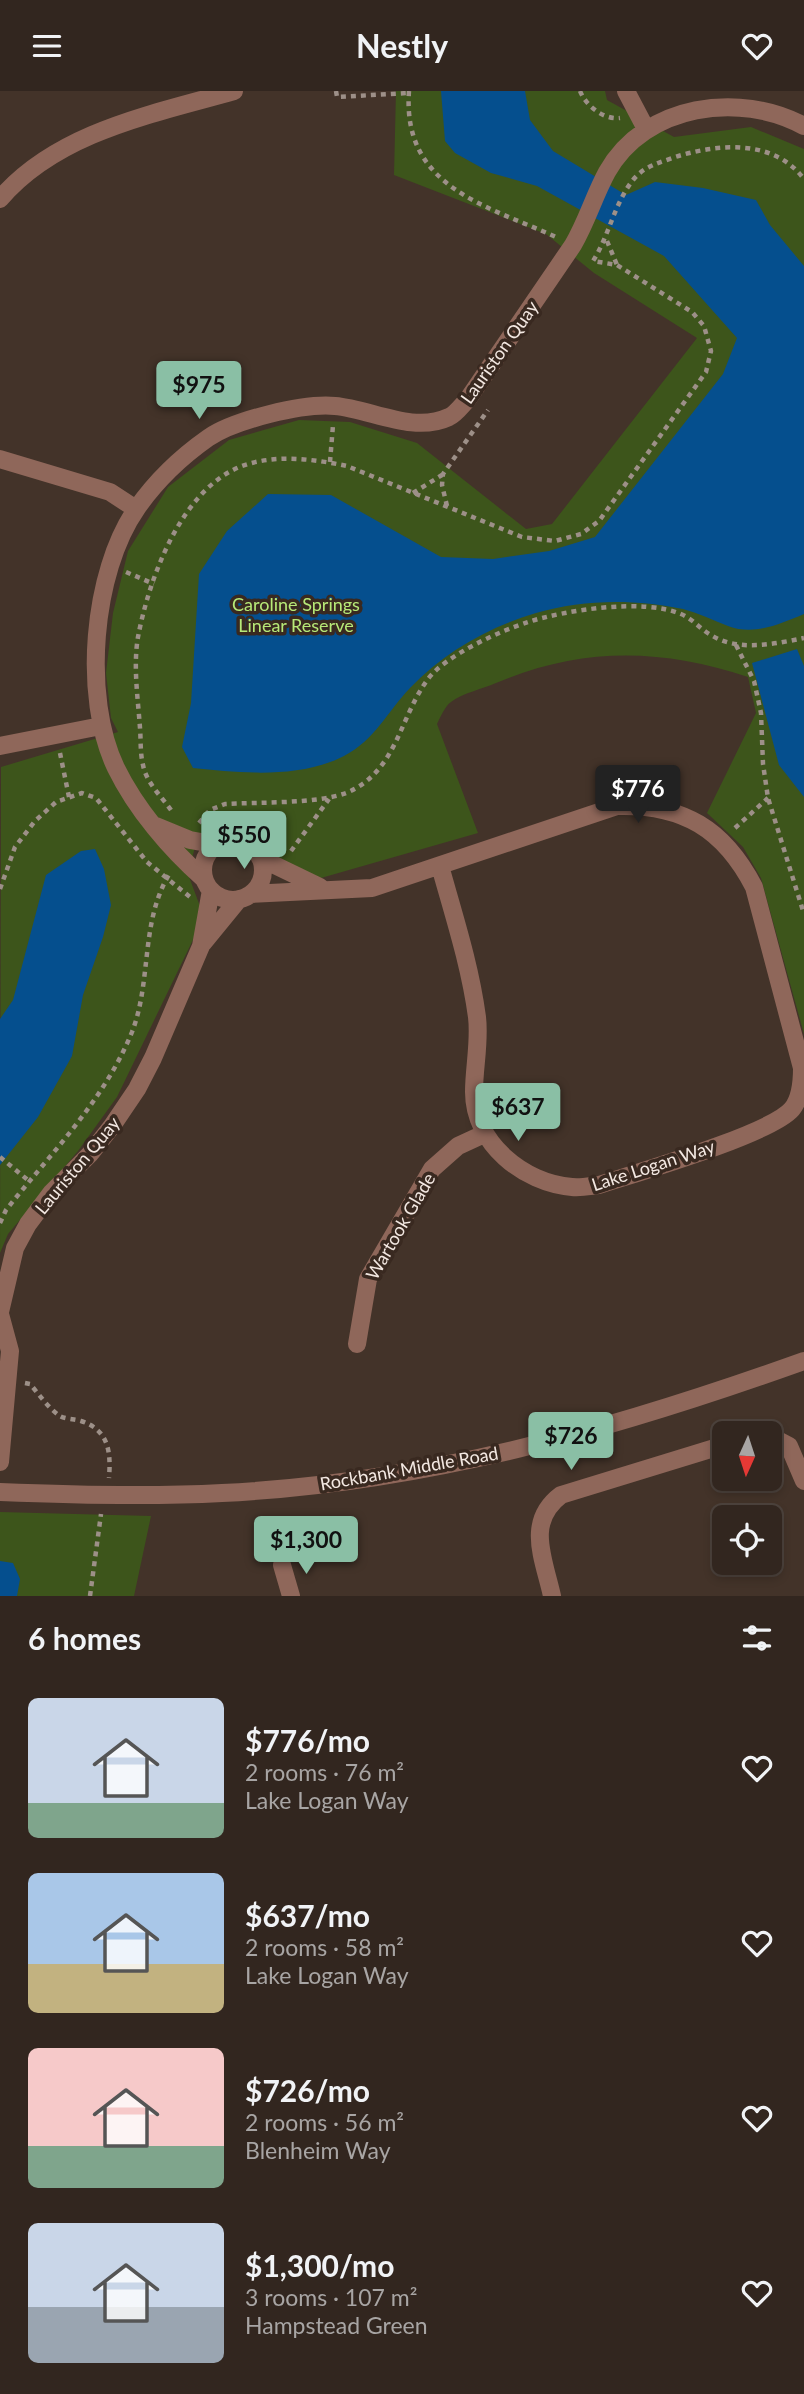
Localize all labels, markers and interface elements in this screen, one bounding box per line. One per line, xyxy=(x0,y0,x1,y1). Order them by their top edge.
text: Nestly xyxy=(356,26,448,65)
icon: menu xyxy=(28,27,66,65)
icon: heart xyxy=(738,27,776,65)
street label: Lauriston Quay xyxy=(455,296,543,408)
pin: $975 xyxy=(158,361,240,421)
text: $975 xyxy=(172,370,226,398)
park label: Caroline Springs Linear Reserve xyxy=(232,593,360,636)
pin: $776 xyxy=(597,765,679,825)
text: $776 xyxy=(611,774,665,802)
pin: $550 xyxy=(203,811,285,871)
text: $550 xyxy=(217,820,271,848)
pin: $637 xyxy=(477,1083,559,1143)
text: $637 xyxy=(491,1092,545,1120)
street label: Lauriston Quay xyxy=(30,1111,125,1218)
street label: Lake Logan Way xyxy=(589,1135,718,1195)
street label: Wartook Glade xyxy=(361,1169,439,1283)
pin: $726 xyxy=(530,1413,612,1472)
text: $726 xyxy=(544,1421,598,1449)
north arrow xyxy=(712,1421,782,1491)
map controls xyxy=(712,1421,782,1575)
street label: Rockbank Middle Road xyxy=(318,1441,500,1495)
button: locate xyxy=(712,1505,782,1575)
pin: $1,300 xyxy=(249,1517,363,1576)
text: $1,300 xyxy=(270,1525,342,1553)
icon: filters xyxy=(738,1619,776,1657)
text: 6 homes xyxy=(28,1620,141,1656)
text: $776/mo xyxy=(245,1722,370,1758)
icon: home xyxy=(84,1726,168,1810)
icon: heart xyxy=(738,1749,776,1787)
text: 2 rooms · 76 m² xyxy=(245,1758,404,1786)
text: Lake Logan Way xyxy=(245,1786,409,1814)
text: $637/mo xyxy=(245,1897,370,1933)
icon: home xyxy=(84,1901,168,1985)
icon: heart xyxy=(738,1924,776,1962)
text: 2 rooms · 58 m² xyxy=(245,1933,404,1961)
text: Lake Logan Way xyxy=(245,1961,409,1989)
text: $726/mo xyxy=(245,2072,370,2108)
icon: home xyxy=(84,2076,168,2160)
icon: heart xyxy=(738,2099,776,2137)
text: 2 rooms · 56 m² xyxy=(245,2108,404,2136)
text: Blenheim Way xyxy=(245,2136,391,2164)
text: $1,300/mo xyxy=(245,2247,394,2283)
icon: home xyxy=(84,2251,168,2335)
icon: heart xyxy=(738,2274,776,2312)
text: 3 rooms · 107 m² xyxy=(245,2283,417,2311)
text: Hampstead Green xyxy=(245,2311,428,2339)

